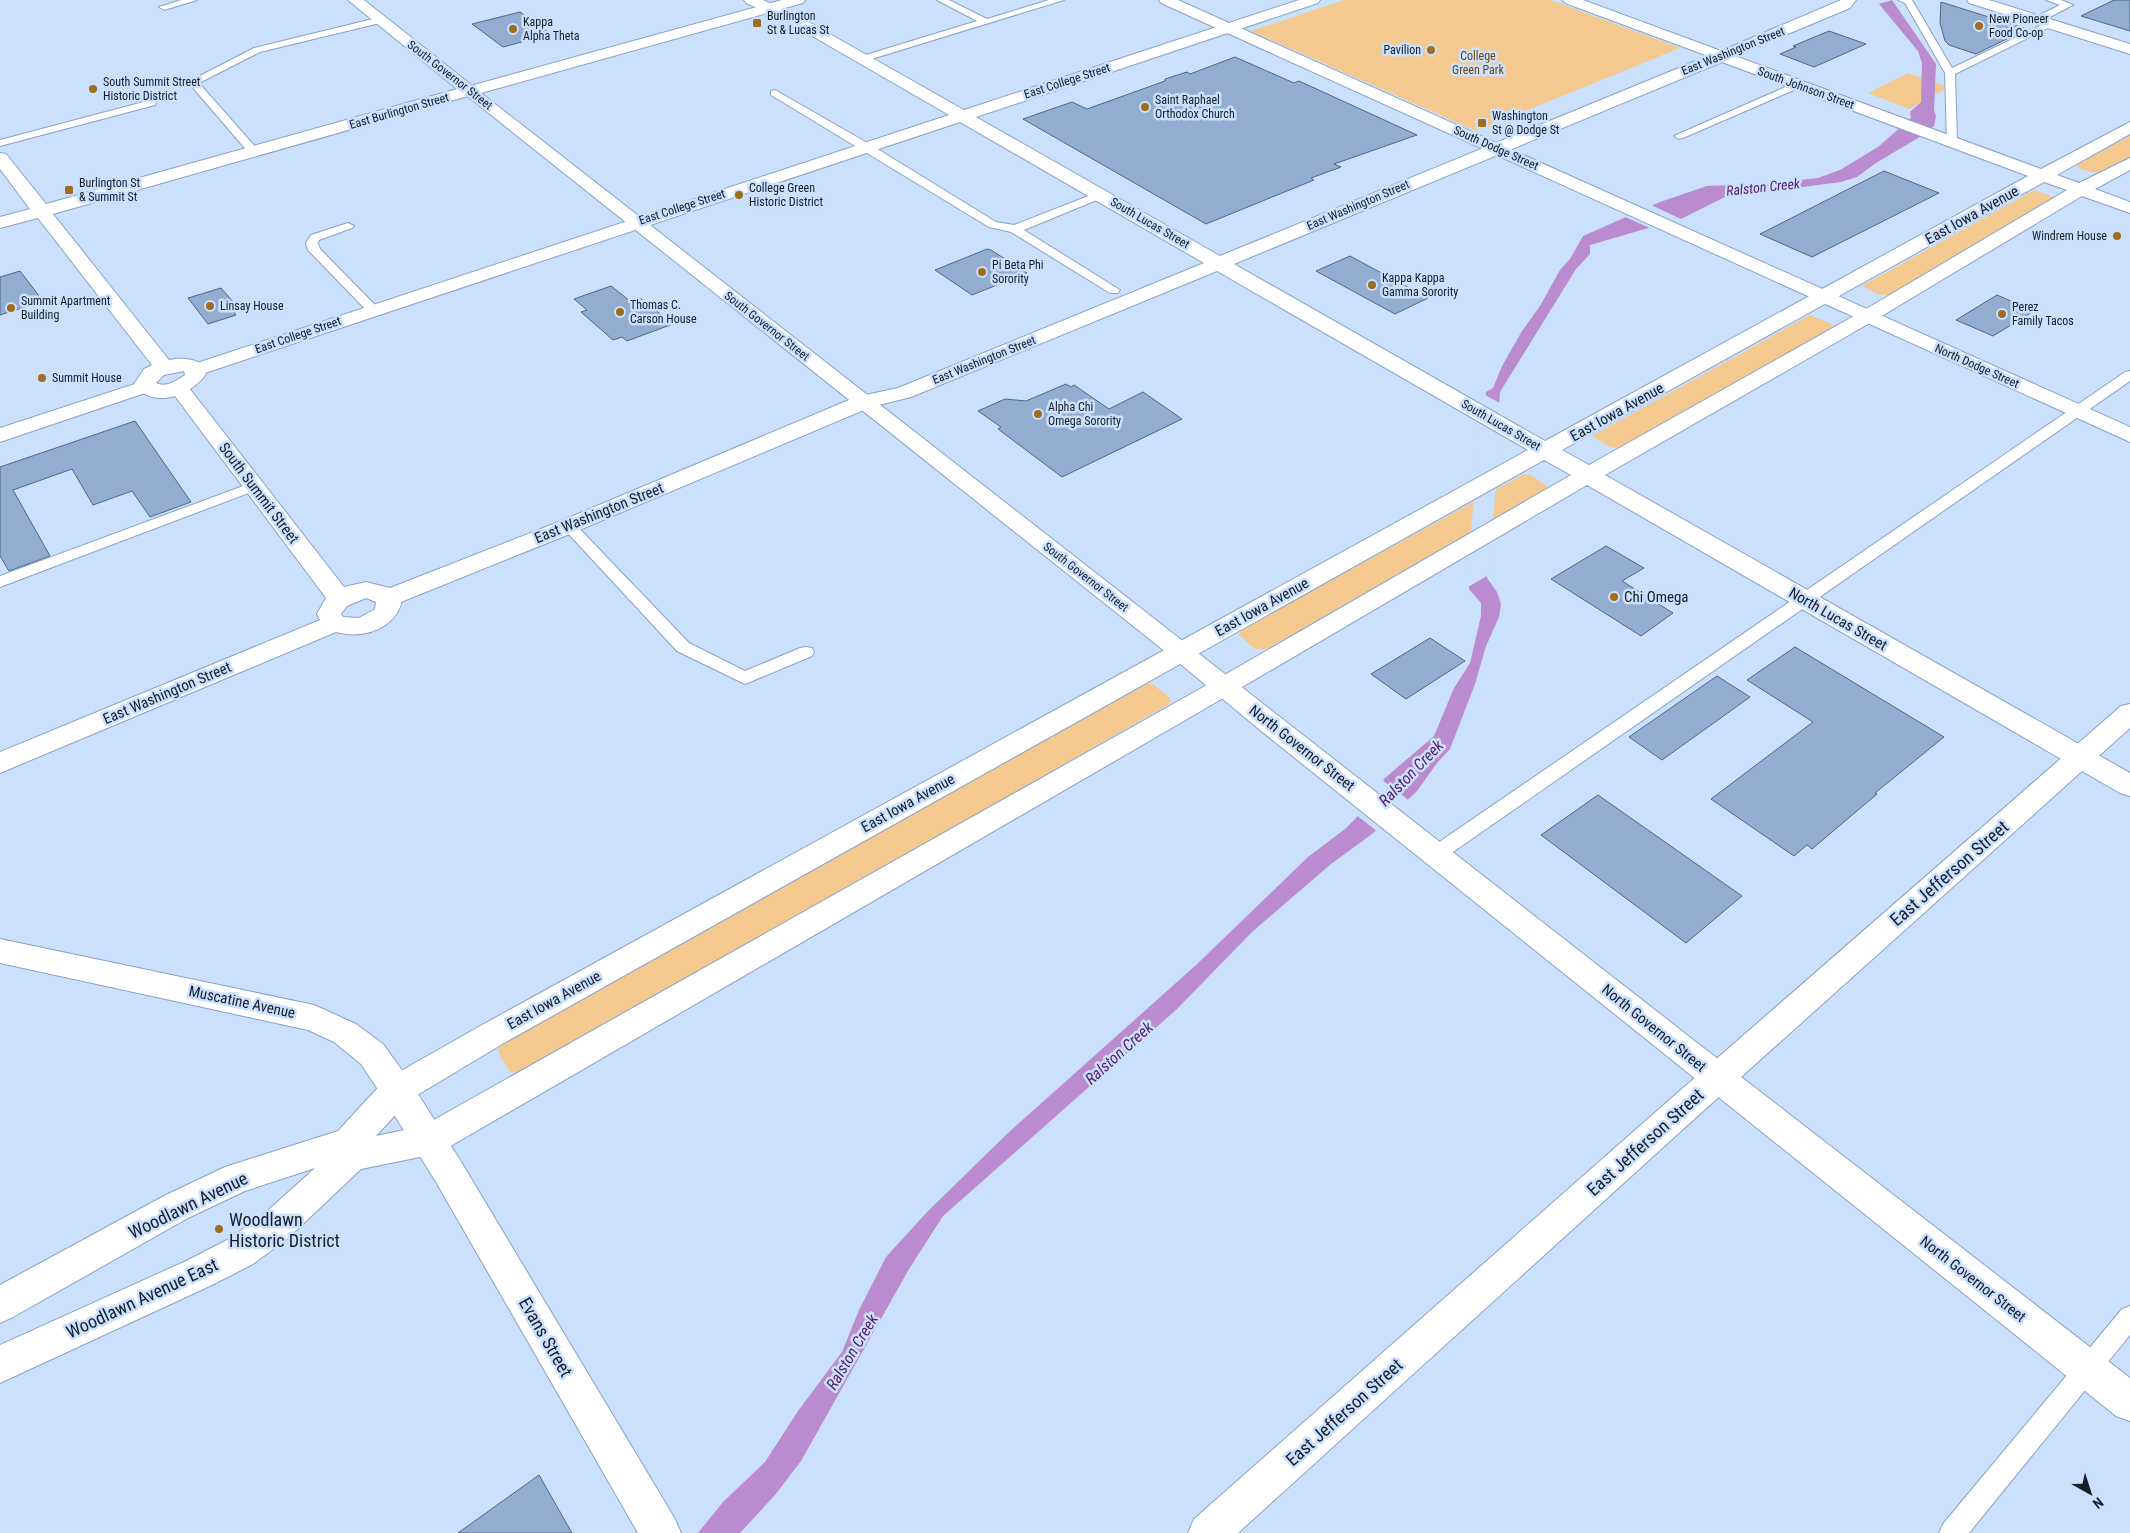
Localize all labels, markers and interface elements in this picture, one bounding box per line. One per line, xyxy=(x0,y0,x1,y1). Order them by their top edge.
place label: Burlington St & Lucas St xyxy=(767,9,830,37)
place label: New Pioneer Food Co-op xyxy=(1989,12,2049,40)
place label: Kappa Alpha Theta xyxy=(523,15,580,43)
marker: Burlington St & Lucas St xyxy=(751,17,763,29)
marker: New Pioneer Food Co-op xyxy=(1973,20,1985,32)
marker: Kappa Alpha Theta xyxy=(507,23,519,35)
street label: East Washington Street xyxy=(1679,24,1787,78)
street label: South Governor Street xyxy=(405,38,496,113)
place label: Pavilion xyxy=(1384,43,1421,57)
marker: Pavilion xyxy=(1425,44,1437,56)
park label: College Green Park xyxy=(1452,49,1505,77)
street label: East College Street xyxy=(1022,60,1112,102)
street label: South Johnson Street xyxy=(1756,64,1857,112)
place label: South Summit Street Historic District xyxy=(103,75,201,103)
marker: South Summit Street Historic District xyxy=(87,83,99,95)
street label: East Burlington Street xyxy=(348,90,451,132)
place label: Saint Raphael Orthodox Church xyxy=(1155,93,1235,121)
marker: Saint Raphael Orthodox Church xyxy=(1139,101,1151,113)
place label: Washington St @ Dodge St xyxy=(1492,109,1560,137)
marker: Washington St @ Dodge St xyxy=(1476,117,1488,129)
street label: South Dodge Street xyxy=(1451,123,1541,173)
water label: Ralston Creek xyxy=(1725,175,1802,199)
place label: Burlington St & Summit St xyxy=(79,176,140,204)
street label: East Washington Street xyxy=(1305,177,1412,233)
place label: College Green Historic District xyxy=(749,181,823,209)
street label: East Iowa Avenue xyxy=(1922,182,2022,248)
marker: Burlington St & Summit St xyxy=(63,184,75,196)
street label: East College Street xyxy=(637,186,727,228)
marker: College Green Historic District xyxy=(733,189,745,201)
street label: South Lucas Street xyxy=(1108,195,1192,252)
place label: Windrem House xyxy=(2032,229,2107,243)
marker: Windrem House xyxy=(2111,230,2123,242)
place label: Pi Beta Phi Sorority xyxy=(992,258,1044,286)
marker: Pi Beta Phi Sorority xyxy=(976,266,988,278)
place label: Kappa Kappa Gamma Sorority xyxy=(1382,271,1458,299)
marker: Kappa Kappa Gamma Sorority xyxy=(1366,279,1378,291)
street label: South Governor Street xyxy=(722,289,813,364)
place label: Summit Apartment Building xyxy=(21,294,111,322)
place label: Thomas C. Carson House xyxy=(630,298,697,326)
place label: Linsay House xyxy=(220,299,284,313)
marker: Linsay House xyxy=(204,300,216,312)
place label: Perez Family Tacos xyxy=(2012,300,2074,328)
marker: Summit Apartment Building xyxy=(5,302,17,314)
marker: Thomas C. Carson House xyxy=(614,306,626,318)
marker: Perez Family Tacos xyxy=(1996,308,2008,320)
street label: East College Street xyxy=(253,314,343,356)
street label: East Washington Street xyxy=(930,333,1038,387)
street label: North Dodge Street xyxy=(1933,341,2022,391)
place label: Summit House xyxy=(52,371,122,385)
marker: Summit House xyxy=(36,372,48,384)
street label: East Iowa Avenue xyxy=(1567,379,1667,445)
street label: South Lucas Street xyxy=(1459,397,1543,454)
place label: Alpha Chi Omega Sorority xyxy=(1048,400,1121,428)
marker: Alpha Chi Omega Sorority xyxy=(1032,408,1044,420)
street label: South Summit Street xyxy=(215,439,303,547)
street label: East Washington Street xyxy=(532,479,666,547)
street label: South Governor Street xyxy=(1041,540,1132,615)
street label: East Iowa Avenue xyxy=(1212,574,1312,640)
street label: North Lucas Street xyxy=(1786,584,1890,654)
place label: Chi Omega xyxy=(1624,588,1689,606)
marker: Chi Omega xyxy=(1608,591,1620,603)
street label: East Washington Street xyxy=(100,658,234,728)
street label: North Governor Street xyxy=(1246,701,1358,795)
water label: Ralston Creek xyxy=(1375,735,1448,810)
street label: East Iowa Avenue xyxy=(858,770,958,836)
street label: East Jefferson Street xyxy=(1886,816,2012,930)
street label: East Iowa Avenue xyxy=(504,967,604,1033)
street label: North Governor Street xyxy=(1598,980,1710,1076)
street label: Muscatine Avenue xyxy=(187,982,297,1022)
water label: Ralston Creek xyxy=(1081,1017,1158,1088)
street label: East Jefferson Street xyxy=(1582,1084,1708,1200)
street label: Woodlawn Avenue xyxy=(125,1167,251,1243)
place label: Woodlawn Historic District xyxy=(229,1209,340,1251)
marker: Woodlawn Historic District xyxy=(213,1223,225,1235)
street label: North Governor Street xyxy=(1917,1232,2029,1326)
street label: Woodlawn Avenue East xyxy=(63,1254,221,1342)
street label: Evans Street xyxy=(515,1294,577,1380)
water label: Ralston Creek xyxy=(822,1310,882,1393)
street label: East Jefferson Street xyxy=(1281,1354,1407,1470)
north arrow xyxy=(2065,1468,2115,1518)
text: N xyxy=(2090,1494,2107,1512)

